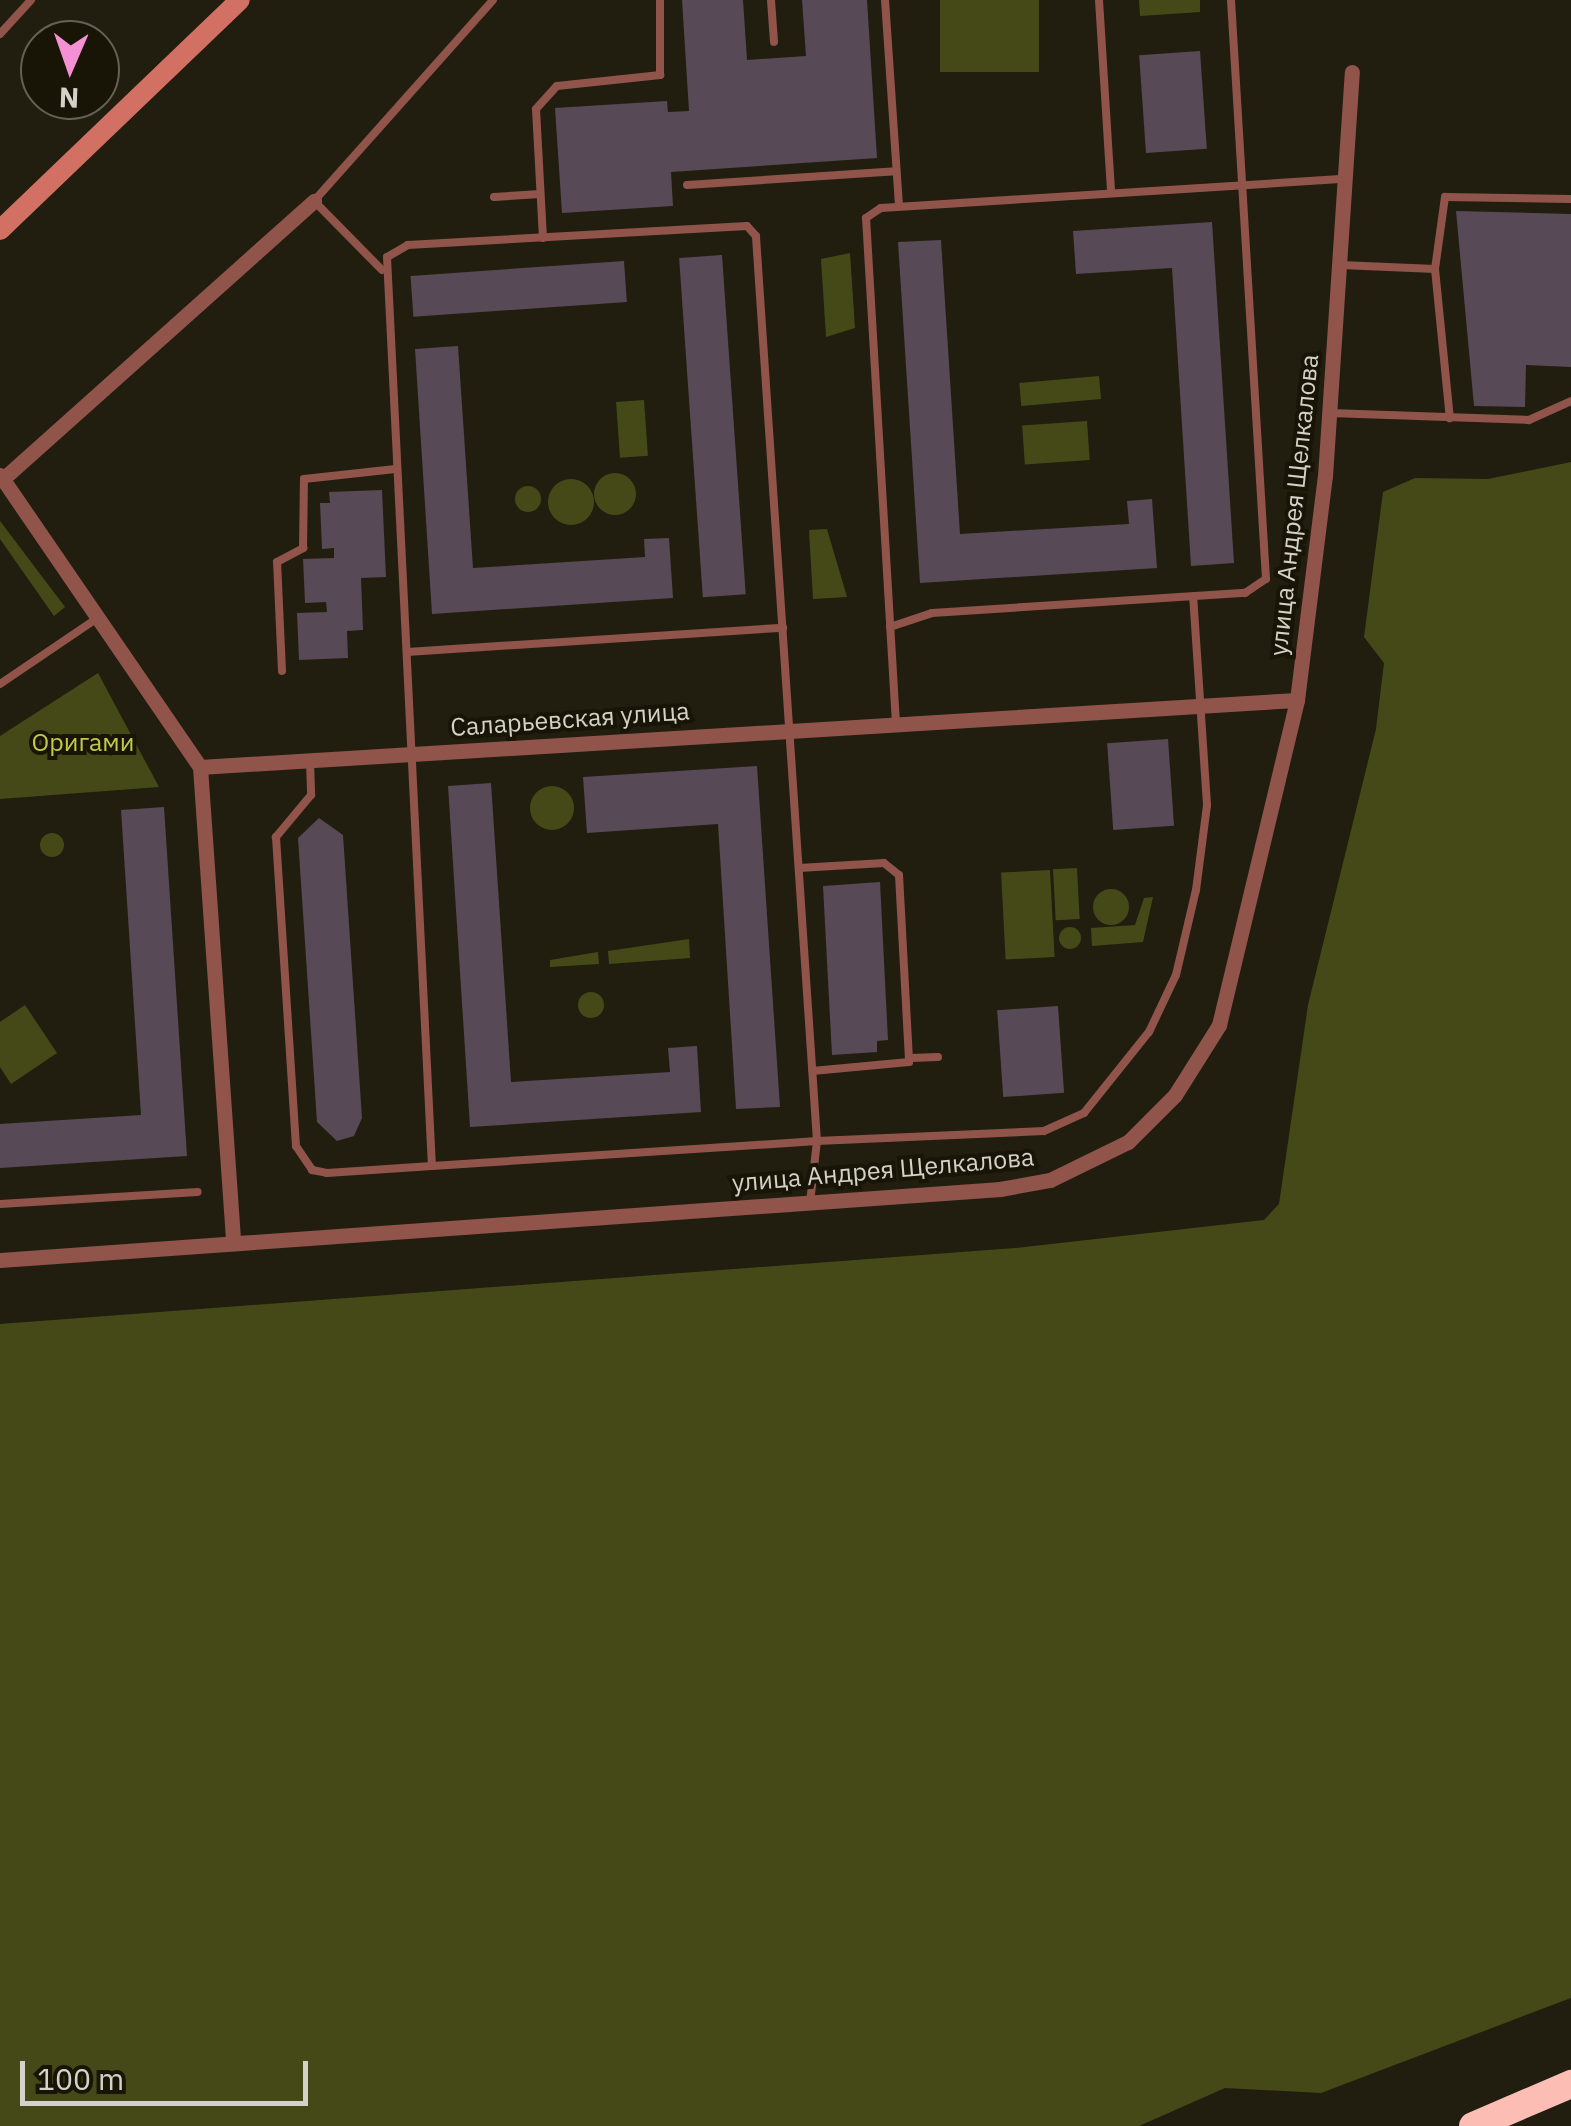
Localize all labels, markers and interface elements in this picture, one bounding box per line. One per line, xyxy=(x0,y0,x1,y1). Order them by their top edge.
north arrow xyxy=(20,20,120,120)
text: N xyxy=(58,80,80,117)
street label: улица Андрея Щелкалова xyxy=(1263,353,1325,657)
street label: Саларьевская улица xyxy=(449,696,691,742)
park label: Оригами xyxy=(32,727,134,757)
street label: улица Андрея Щелкалова xyxy=(731,1142,1035,1198)
scale bar xyxy=(25,2041,312,2103)
text: 100 m xyxy=(37,2059,124,2098)

